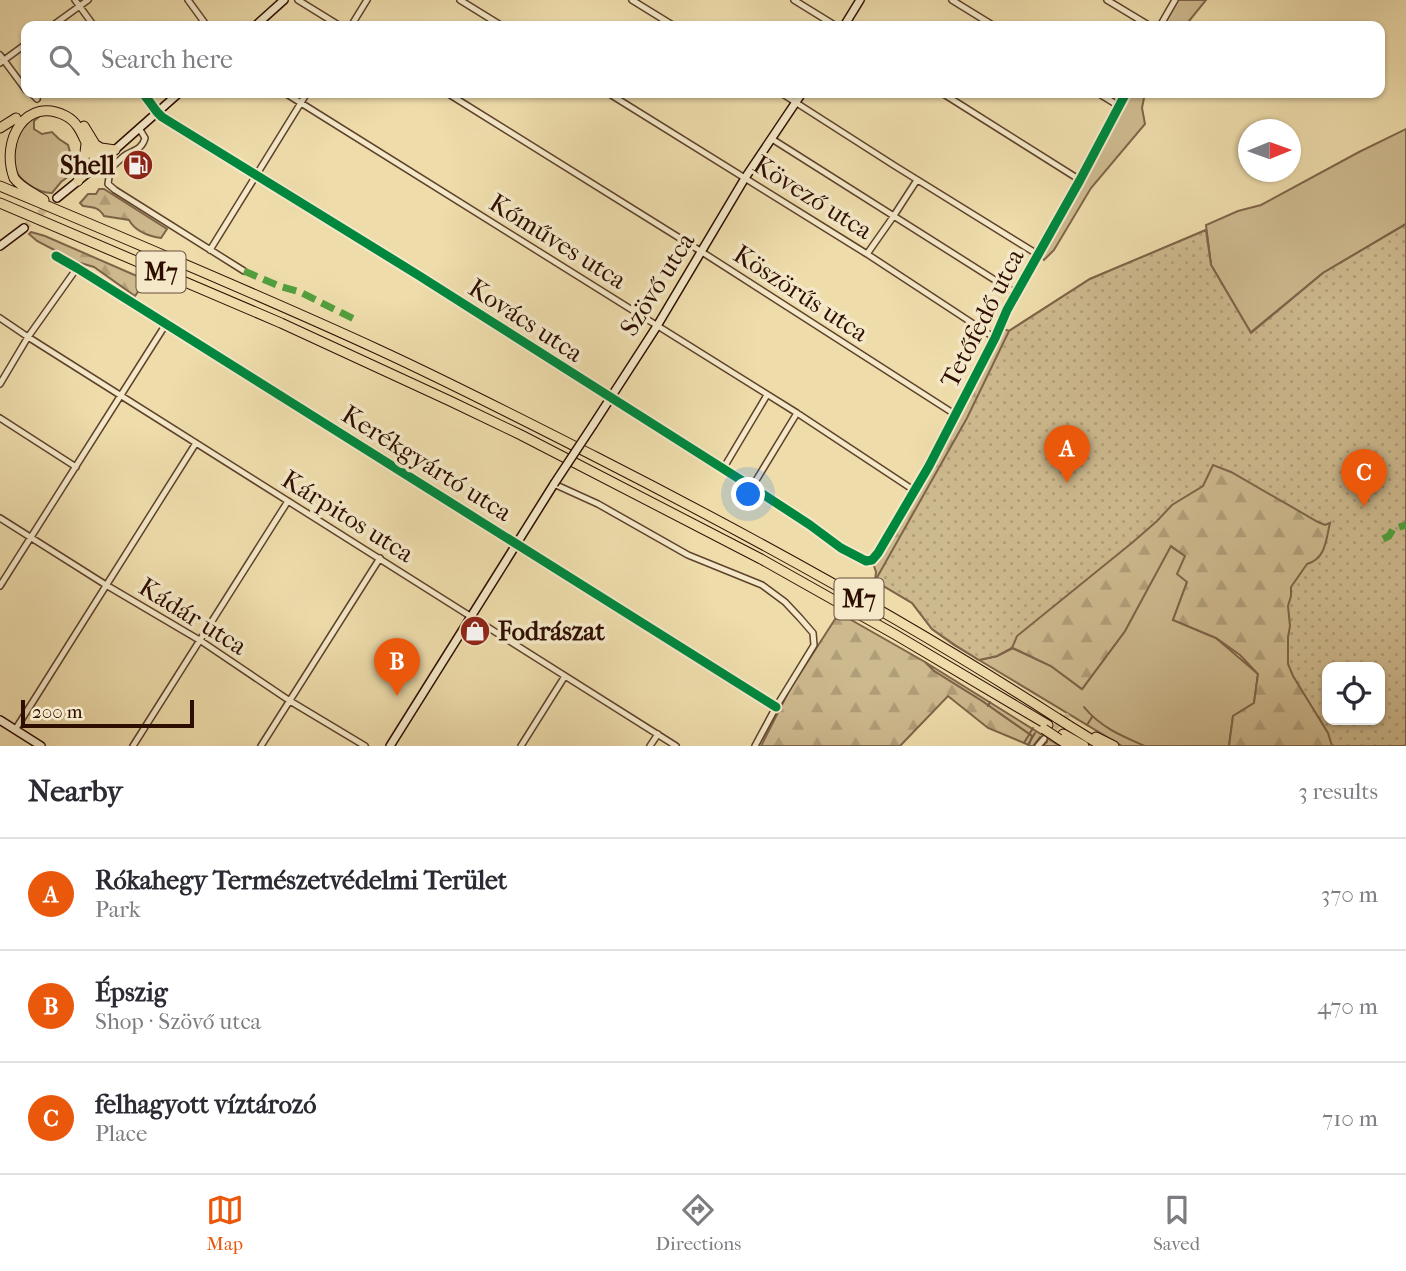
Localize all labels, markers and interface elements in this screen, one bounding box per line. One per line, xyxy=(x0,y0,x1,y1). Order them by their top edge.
search box xyxy=(21,21,1385,98)
icon: search xyxy=(45,41,83,79)
text: Search here xyxy=(101,44,233,75)
north arrow xyxy=(1238,119,1301,182)
fuel station icon: Shell xyxy=(121,148,155,182)
street label: Kövező utca xyxy=(748,149,879,247)
place label: Shell xyxy=(60,150,116,181)
street label: Kőműves utca xyxy=(484,187,633,296)
street label: Szövő utca xyxy=(613,226,702,342)
street label: Köszörűs utca xyxy=(728,238,875,349)
street label: Tetőfedő utca xyxy=(934,243,1031,393)
road number: M7 xyxy=(136,251,186,292)
street label: Kovács utca xyxy=(463,272,589,369)
street label: Kerékgyártó utca xyxy=(336,399,518,529)
pin: A xyxy=(1044,425,1090,483)
pin: C xyxy=(1341,449,1387,507)
street label: Kárpitos utca xyxy=(276,464,420,570)
your location xyxy=(731,477,765,511)
street label: Kádár utca xyxy=(133,571,253,662)
road number: M7 xyxy=(834,578,884,620)
shop icon: Fodrászat xyxy=(458,614,492,648)
place label: Fodrászat xyxy=(497,616,605,647)
pin: B xyxy=(374,638,420,696)
map controls xyxy=(1322,662,1385,725)
button: locate xyxy=(1322,662,1385,725)
scale bar xyxy=(21,697,194,729)
text: 200 m xyxy=(32,701,83,723)
text: Nearby xyxy=(28,774,123,809)
text: 3 results xyxy=(1298,778,1378,805)
text: Rókahegy Természetvédelmi Terület xyxy=(95,865,507,896)
text: A xyxy=(44,881,58,908)
text: 370 m xyxy=(1321,881,1378,908)
text: Park xyxy=(95,896,141,923)
text: Épszig xyxy=(95,977,168,1008)
text: B xyxy=(44,993,58,1020)
text: 470 m xyxy=(1317,993,1378,1020)
text: Shop · Szövő utca xyxy=(95,1008,261,1035)
text: felhagyott víztározó xyxy=(95,1089,317,1120)
text: C xyxy=(43,1105,59,1132)
text: 710 m xyxy=(1322,1105,1378,1132)
text: Place xyxy=(95,1120,147,1147)
tab: Map xyxy=(206,1191,244,1255)
tab: Directions xyxy=(656,1191,741,1255)
tab: Saved xyxy=(1153,1191,1200,1255)

